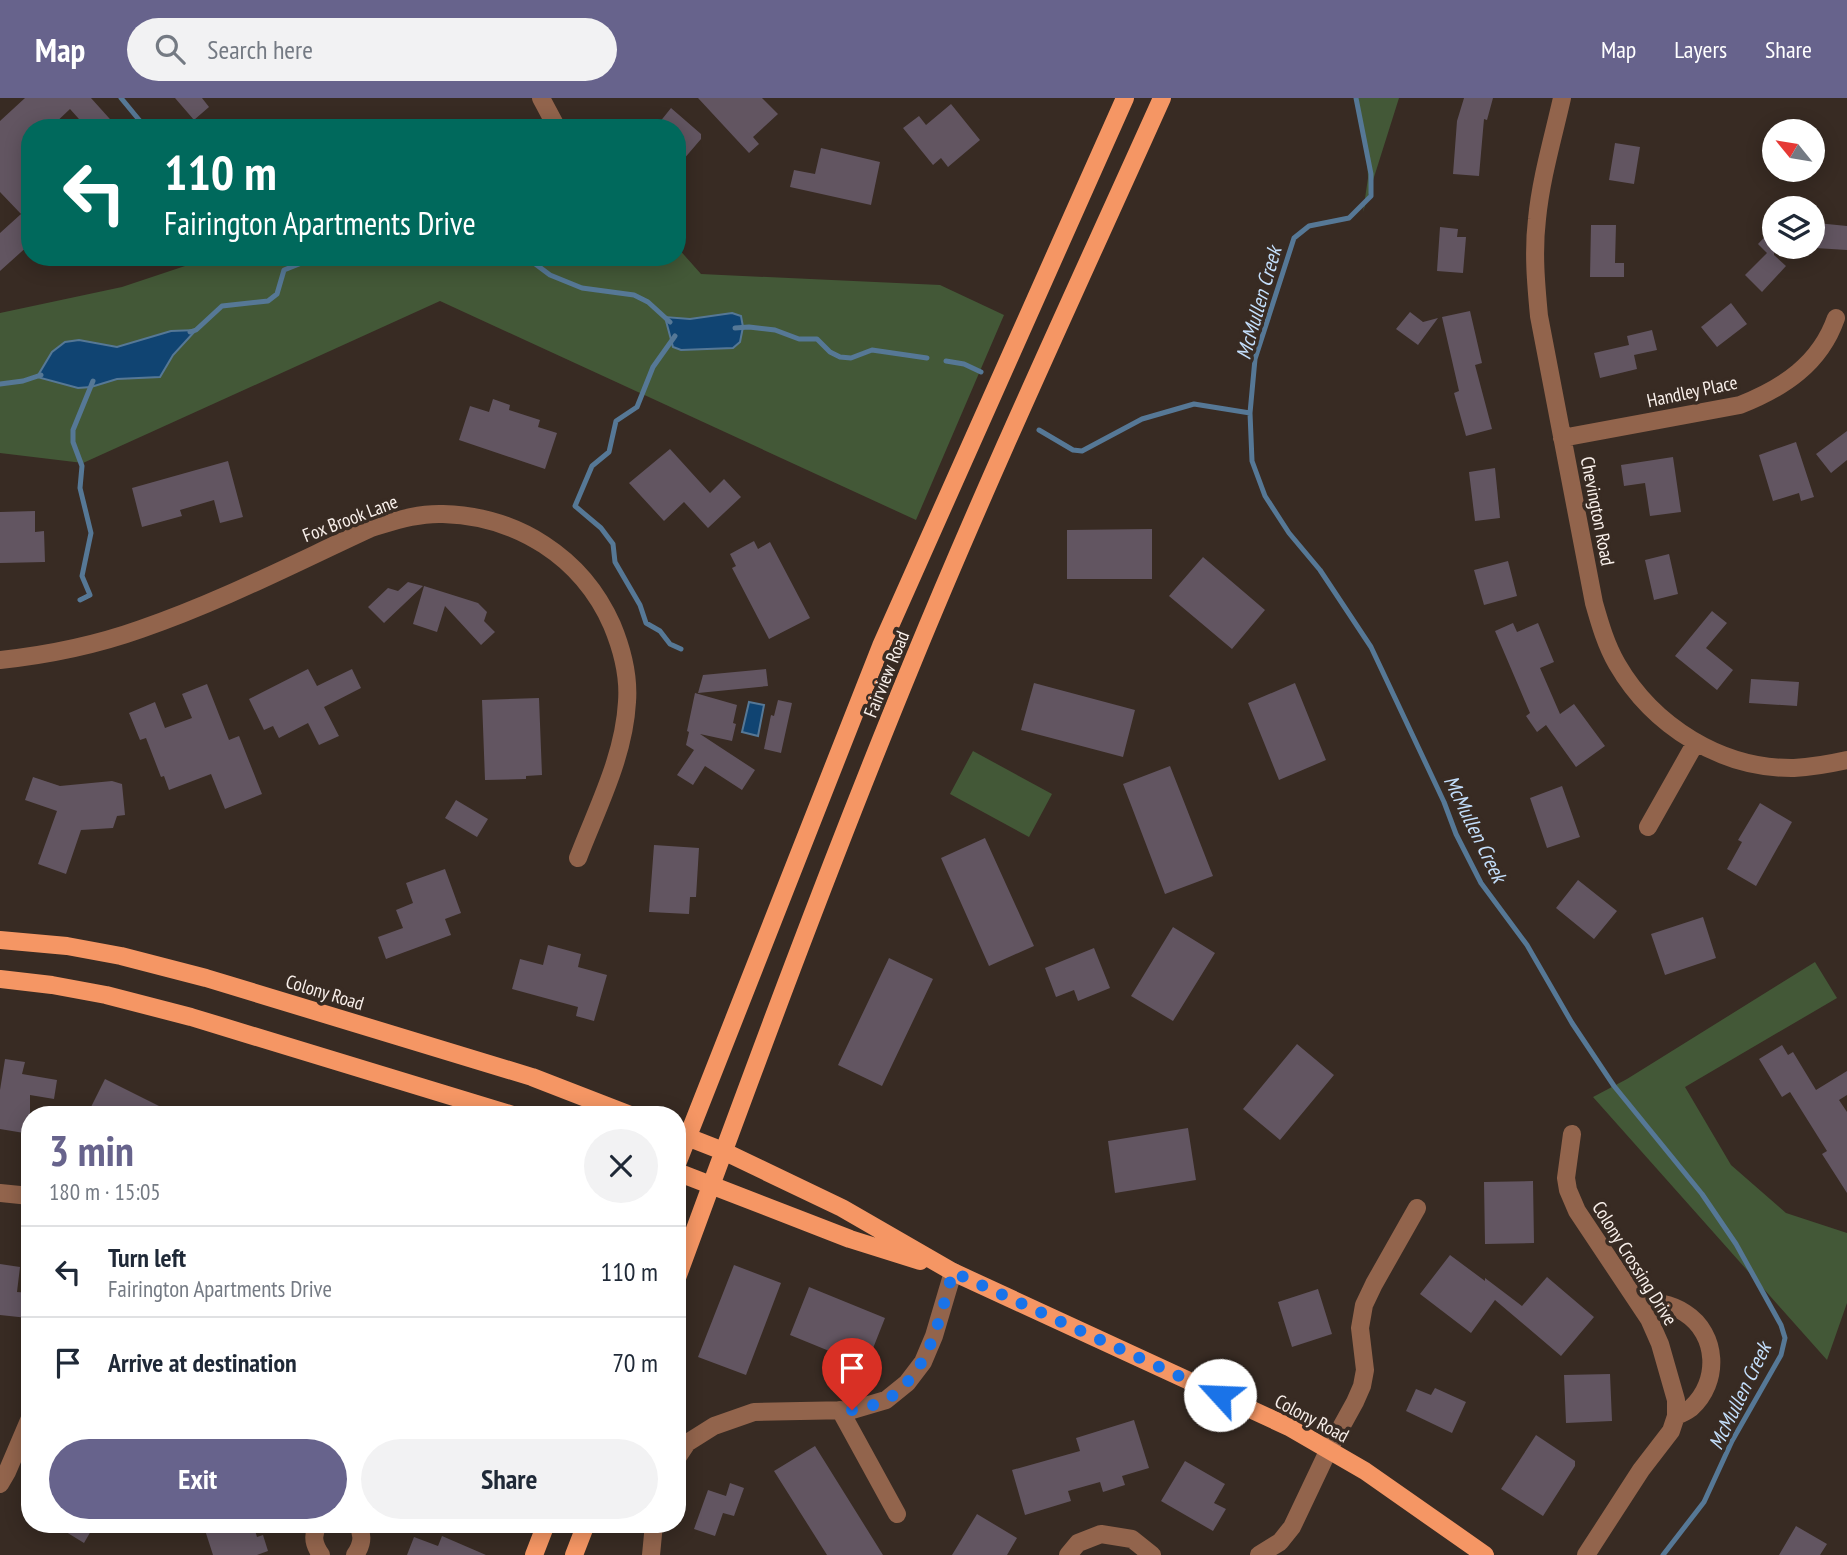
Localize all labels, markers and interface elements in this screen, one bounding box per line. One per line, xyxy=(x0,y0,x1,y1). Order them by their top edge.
search box xyxy=(127,18,617,81)
text: Map xyxy=(35,28,85,71)
icon: search xyxy=(151,30,189,68)
text: Search here xyxy=(207,33,313,66)
text: Map xyxy=(1601,34,1636,65)
text: Layers xyxy=(1674,34,1727,65)
text: Share xyxy=(1765,34,1812,65)
north arrow xyxy=(1762,119,1825,182)
map controls xyxy=(1762,119,1825,259)
text: 110 m xyxy=(164,140,277,204)
icon: left xyxy=(49,147,140,238)
button: layers xyxy=(1762,196,1825,259)
text: Fairington Apartments Drive xyxy=(164,202,476,244)
water label: McMullen Creek xyxy=(1230,241,1288,362)
street label: Handley Place xyxy=(1645,370,1740,412)
street label: Chevington Road xyxy=(1576,454,1620,568)
street label: Fox Brook Lane xyxy=(299,489,401,547)
street label: Fairview Road xyxy=(858,627,914,721)
water label: McMullen Creek xyxy=(1438,771,1514,889)
street label: Colony Road xyxy=(283,969,367,1015)
text: 3 min xyxy=(49,1123,134,1178)
button: close xyxy=(584,1129,658,1203)
text: 180 m · 15:05 xyxy=(49,1177,161,1206)
street label: Colony Crossing Drive xyxy=(1587,1196,1683,1330)
text: Turn left xyxy=(108,1241,186,1274)
icon: left xyxy=(49,1253,87,1291)
text: 110 m xyxy=(600,1255,658,1288)
text: Fairington Apartments Drive xyxy=(108,1274,332,1303)
water label: McMullen Creek xyxy=(1702,1335,1778,1454)
pin xyxy=(822,1338,882,1410)
icon: arrive xyxy=(49,1344,87,1382)
text: Arrive at destination xyxy=(108,1346,297,1379)
text: 70 m xyxy=(612,1346,658,1379)
icon: arrive xyxy=(833,1349,871,1387)
position arrow xyxy=(1183,1358,1257,1432)
street label: Colony Road xyxy=(1271,1389,1353,1447)
button: Exit xyxy=(49,1439,347,1519)
button: Share xyxy=(361,1439,658,1519)

